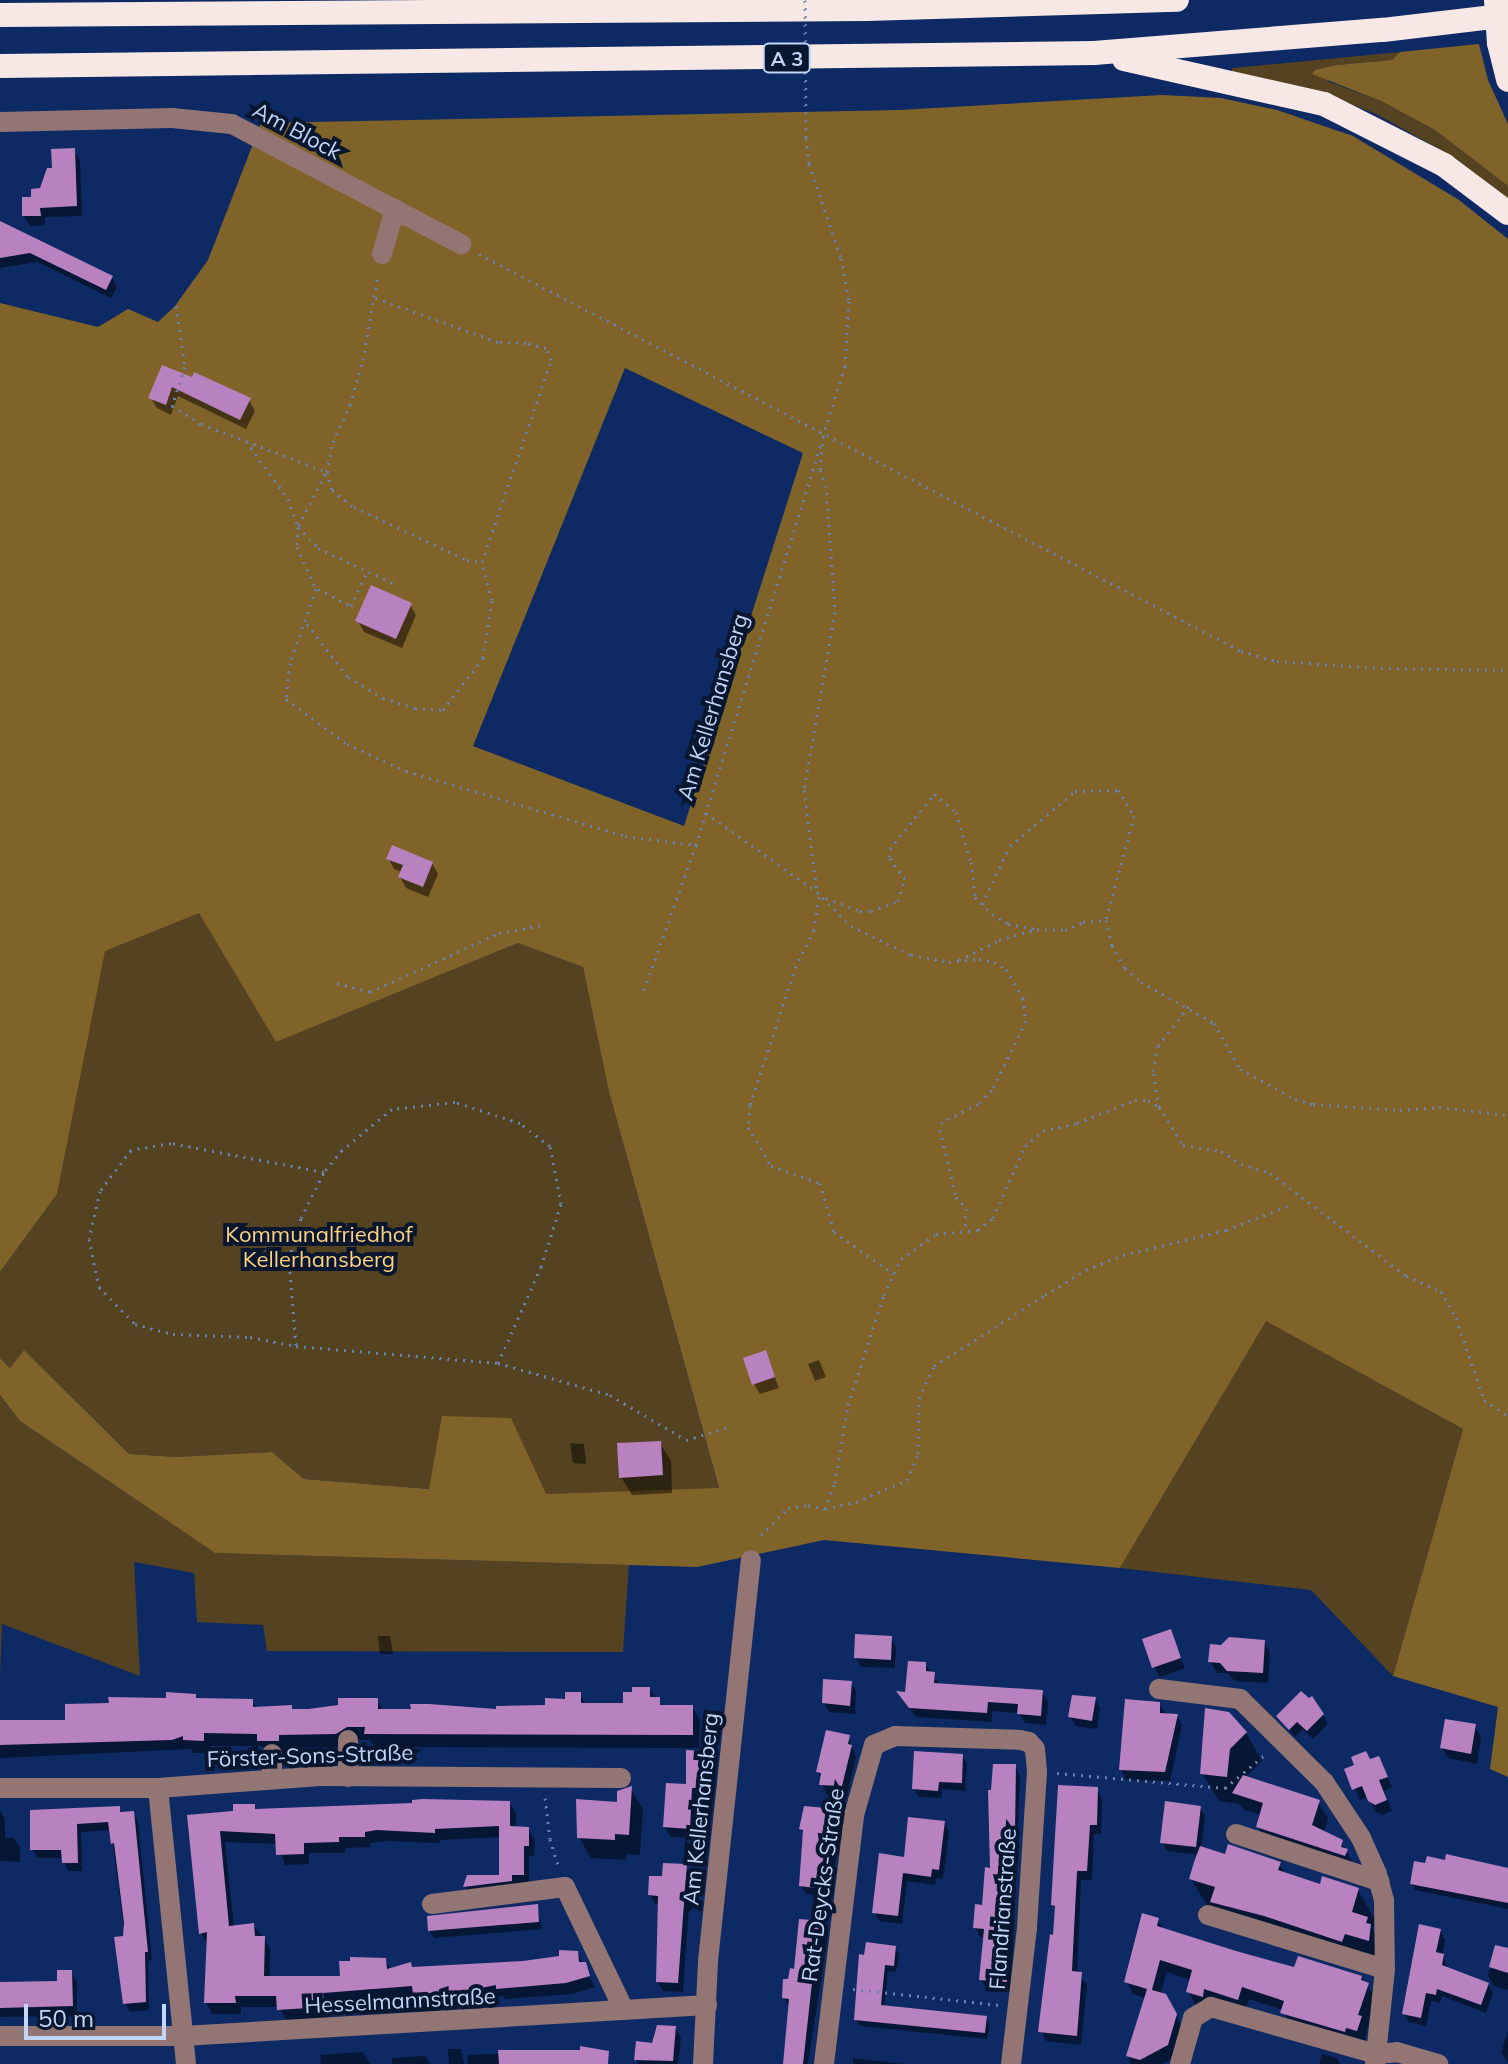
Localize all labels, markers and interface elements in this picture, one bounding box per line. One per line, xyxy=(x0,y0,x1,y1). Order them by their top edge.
road number: A 3 xyxy=(761,42,813,74)
street label: Am Block xyxy=(248,97,346,165)
street label: Am Kellerhansberg xyxy=(672,611,754,803)
park label: Kommunalfriedhof Kellerhansberg xyxy=(225,1221,413,1272)
street label: Am Kellerhansberg xyxy=(678,1711,724,1907)
street label: Förster-Sons-Straße xyxy=(206,1739,414,1773)
street label: Rat-Deycks-Straße xyxy=(796,1786,850,1984)
street label: Flandrianstraße xyxy=(984,1827,1022,1991)
street label: Hesselmannstraße xyxy=(304,1983,496,2019)
scale bar xyxy=(28,1988,170,2038)
text: 50 m xyxy=(38,2003,94,2033)

